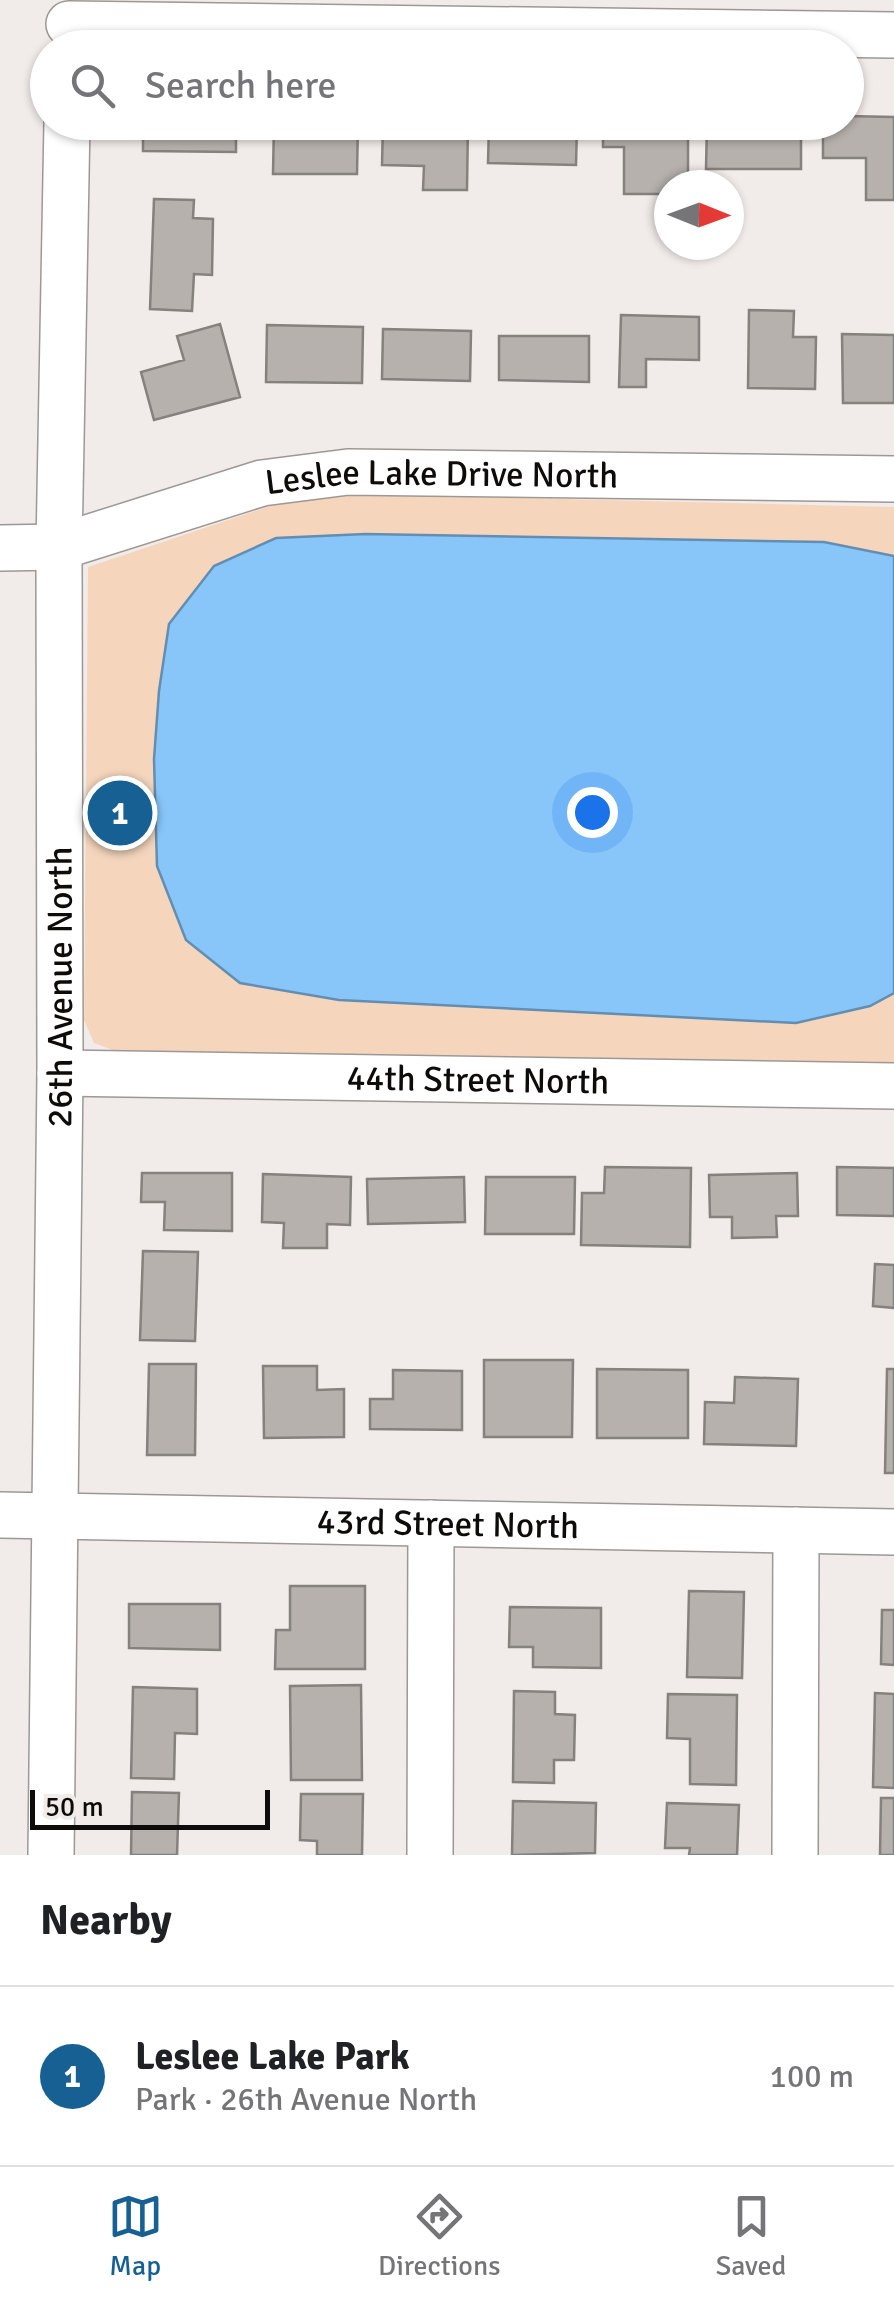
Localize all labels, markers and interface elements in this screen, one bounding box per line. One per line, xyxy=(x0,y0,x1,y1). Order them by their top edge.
search box xyxy=(30,30,864,140)
icon: search xyxy=(65,58,120,113)
text: Search here xyxy=(145,62,337,109)
north arrow xyxy=(654,170,744,260)
street label: Leslee Lake Drive North xyxy=(263,451,619,504)
pin: 1 xyxy=(88,776,152,850)
your location xyxy=(567,787,618,838)
street label: 26th Avenue North xyxy=(38,847,82,1128)
street label: 44th Street North xyxy=(346,1056,610,1104)
street label: 43rd Street North xyxy=(316,1500,580,1548)
scale bar xyxy=(30,1785,270,1830)
text: 50 m xyxy=(45,1790,104,1824)
text: Nearby xyxy=(40,1895,172,1946)
text: Leslee Lake Park xyxy=(135,2033,410,2080)
text: 1 xyxy=(64,2057,81,2096)
text: 100 m xyxy=(770,2057,854,2096)
text: Park · 26th Avenue North xyxy=(135,2080,477,2119)
tab: Map xyxy=(108,2189,163,2283)
tab: Directions xyxy=(378,2189,500,2283)
tab: Saved xyxy=(716,2189,786,2283)

